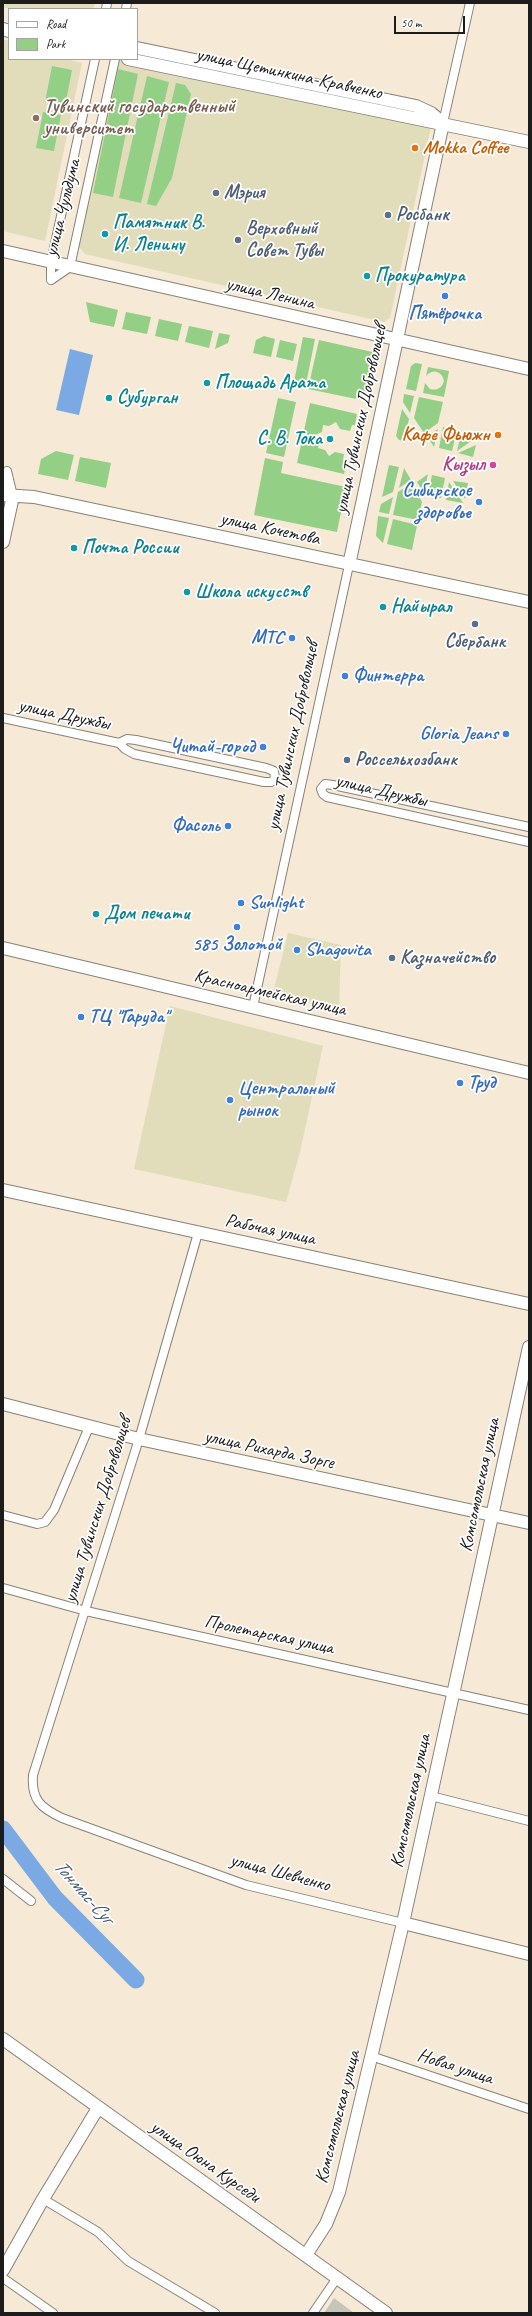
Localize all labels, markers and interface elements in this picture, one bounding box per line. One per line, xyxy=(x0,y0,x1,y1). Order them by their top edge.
legend xyxy=(8,8,138,60)
scale bar xyxy=(396,8,467,34)
text: 50 m xyxy=(401,15,421,31)
text: Road xyxy=(46,16,66,32)
text: Park xyxy=(46,36,65,52)
street label: улица Щетинкина-Кравченко xyxy=(194,43,384,105)
place label: Тувинский государственный университет xyxy=(44,96,235,140)
marker: Тувинский государственный университет xyxy=(31,113,41,123)
place label: Mokka Coffee xyxy=(423,137,508,159)
marker: Mokka Coffee xyxy=(410,143,420,153)
street label: улица Чульдума xyxy=(40,157,86,259)
place label: Мэрия xyxy=(224,182,265,204)
marker: Мэрия xyxy=(211,188,221,198)
place label: Росбанк xyxy=(396,204,449,226)
marker: Росбанк xyxy=(383,210,393,220)
place label: Памятник В. И. Ленину xyxy=(113,212,205,256)
place label: Верховный Совет Тувы xyxy=(246,218,323,262)
marker: Памятник В. И. Ленину xyxy=(100,229,110,239)
marker: Верховный Совет Тувы xyxy=(233,235,243,245)
place label: Прокуратура xyxy=(375,265,465,287)
marker: Прокуратура xyxy=(362,271,372,281)
street label: улица Ленина xyxy=(224,273,316,315)
marker: Пятёрочка xyxy=(440,291,450,301)
place label: Пятёрочка xyxy=(409,303,481,325)
street label: улица Тувинских Добровольцев xyxy=(330,322,392,516)
place label: Площадь Арата xyxy=(215,372,325,394)
marker: Площадь Арата xyxy=(202,378,212,388)
place label: Субурган xyxy=(117,387,178,409)
marker: Субурган xyxy=(104,393,114,403)
place label: Кафе Фьюжн xyxy=(402,424,490,446)
place label: С. В. Тока xyxy=(257,428,322,450)
marker: Кафе Фьюжн xyxy=(493,430,503,440)
marker: С. В. Тока xyxy=(325,434,335,444)
place label: Кызыл xyxy=(442,454,485,476)
marker: Кызыл xyxy=(488,460,498,470)
place label: Сибирское здоровье xyxy=(403,480,471,524)
marker: Сибирское здоровье xyxy=(474,497,484,507)
street label: улица Кочетова xyxy=(218,507,322,551)
place label: Почта России xyxy=(82,537,179,559)
marker: Почта России xyxy=(69,543,79,553)
place label: Школа искусств xyxy=(195,581,307,603)
marker: Школа искусств xyxy=(182,587,192,597)
place label: Найырал xyxy=(391,596,452,618)
marker: Найырал xyxy=(378,602,388,612)
marker: Сбербанк xyxy=(470,619,480,629)
place label: МТС xyxy=(251,627,284,649)
place label: Сбербанк xyxy=(445,631,505,653)
marker: МТС xyxy=(287,633,297,643)
street label: улица Тувинских Добровольцев xyxy=(262,639,324,833)
place label: Финтерра xyxy=(353,665,423,687)
marker: Финтерра xyxy=(340,671,350,681)
street label: улица Дружбы xyxy=(16,694,112,736)
place label: Gloria Jeans xyxy=(420,723,498,745)
marker: Gloria Jeans xyxy=(501,729,511,739)
place label: Читай-город xyxy=(170,736,255,758)
marker: Читай-город xyxy=(258,742,268,752)
place label: Россельхозбанк xyxy=(355,749,457,771)
marker: Россельхозбанк xyxy=(342,755,352,765)
street label: улица Дружбы xyxy=(333,769,429,813)
place label: Фасоль xyxy=(172,815,220,837)
marker: Фасоль xyxy=(223,821,233,831)
place label: Sunlight xyxy=(249,892,303,914)
marker: Sunlight xyxy=(236,898,246,908)
place label: Дом печати xyxy=(104,903,189,925)
marker: Дом печати xyxy=(91,909,101,919)
marker: 585 Золотой xyxy=(232,922,242,932)
place label: 585 Золотой xyxy=(192,934,282,956)
place label: Shagovita xyxy=(305,939,371,961)
marker: Shagovita xyxy=(292,945,302,955)
place label: Казначейство xyxy=(400,947,495,969)
marker: Казначейство xyxy=(387,953,397,963)
street label: Красноармейская улица xyxy=(192,964,348,1022)
place label: ТЦ "Гаруда" xyxy=(89,1006,168,1028)
marker: ТЦ "Гаруда" xyxy=(76,1012,86,1022)
place label: Труд xyxy=(468,1072,495,1094)
place label: Центральный рынок xyxy=(238,1078,335,1122)
marker: Труд xyxy=(455,1078,465,1088)
marker: Центральный рынок xyxy=(225,1095,235,1105)
street label: Рабочая улица xyxy=(223,1209,317,1251)
street label: улица Тувинских Добровольцев xyxy=(59,1415,137,1605)
street label: Комсомольская улица xyxy=(455,1416,505,1554)
street label: улица Рихарда Зорге xyxy=(202,1425,336,1475)
street label: Пролетарская улица xyxy=(202,1610,336,1660)
street label: Комсомольская улица xyxy=(386,1732,436,1870)
street label: улица Шевченко xyxy=(228,1849,332,1897)
water label: Тонмас-Суг xyxy=(48,1855,118,1929)
street label: Новая улица xyxy=(414,2044,496,2090)
street label: Комсомольская улица xyxy=(310,2048,366,2186)
street label: улица Оюна Курседи xyxy=(146,2116,264,2208)

